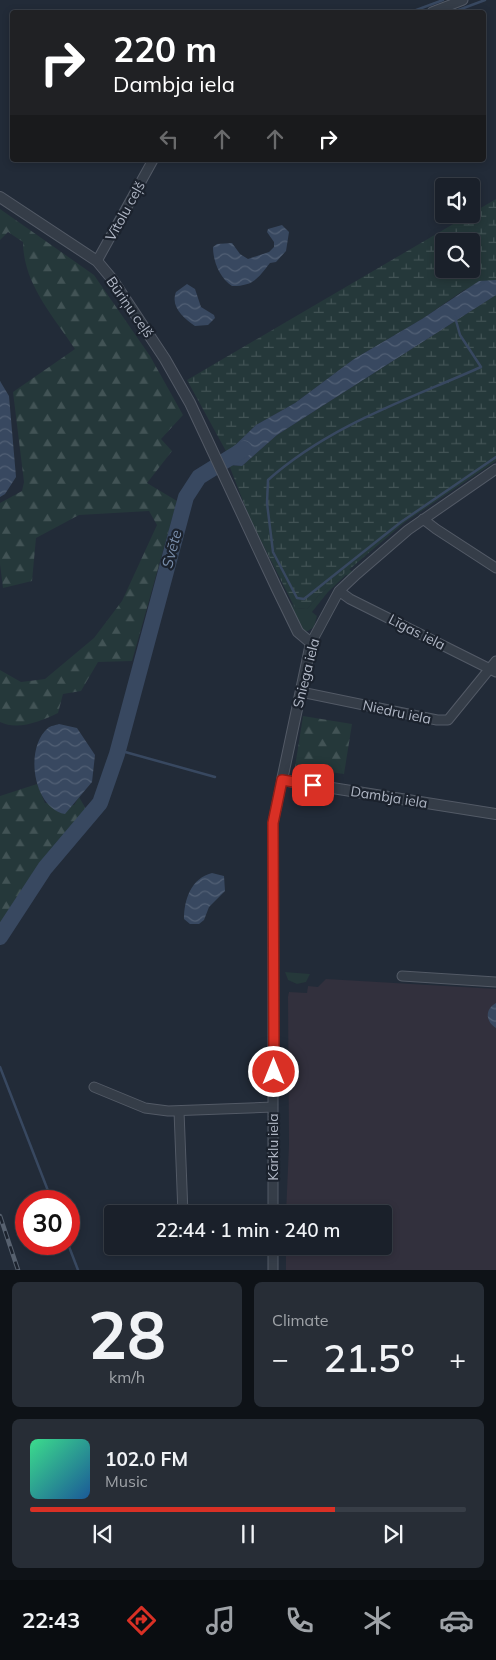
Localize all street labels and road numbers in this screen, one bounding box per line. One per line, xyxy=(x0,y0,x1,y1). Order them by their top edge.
street label: Vītolu ceļš xyxy=(101,178,149,244)
street label: Būriņu ceļš xyxy=(102,273,158,341)
street label: Līgas iela xyxy=(386,610,448,654)
street label: Sniega iela xyxy=(289,636,323,710)
street label: Niedru iela xyxy=(361,696,433,728)
street label: Dambja iela xyxy=(349,782,429,812)
street label: Kārklu iela xyxy=(264,1113,282,1181)

